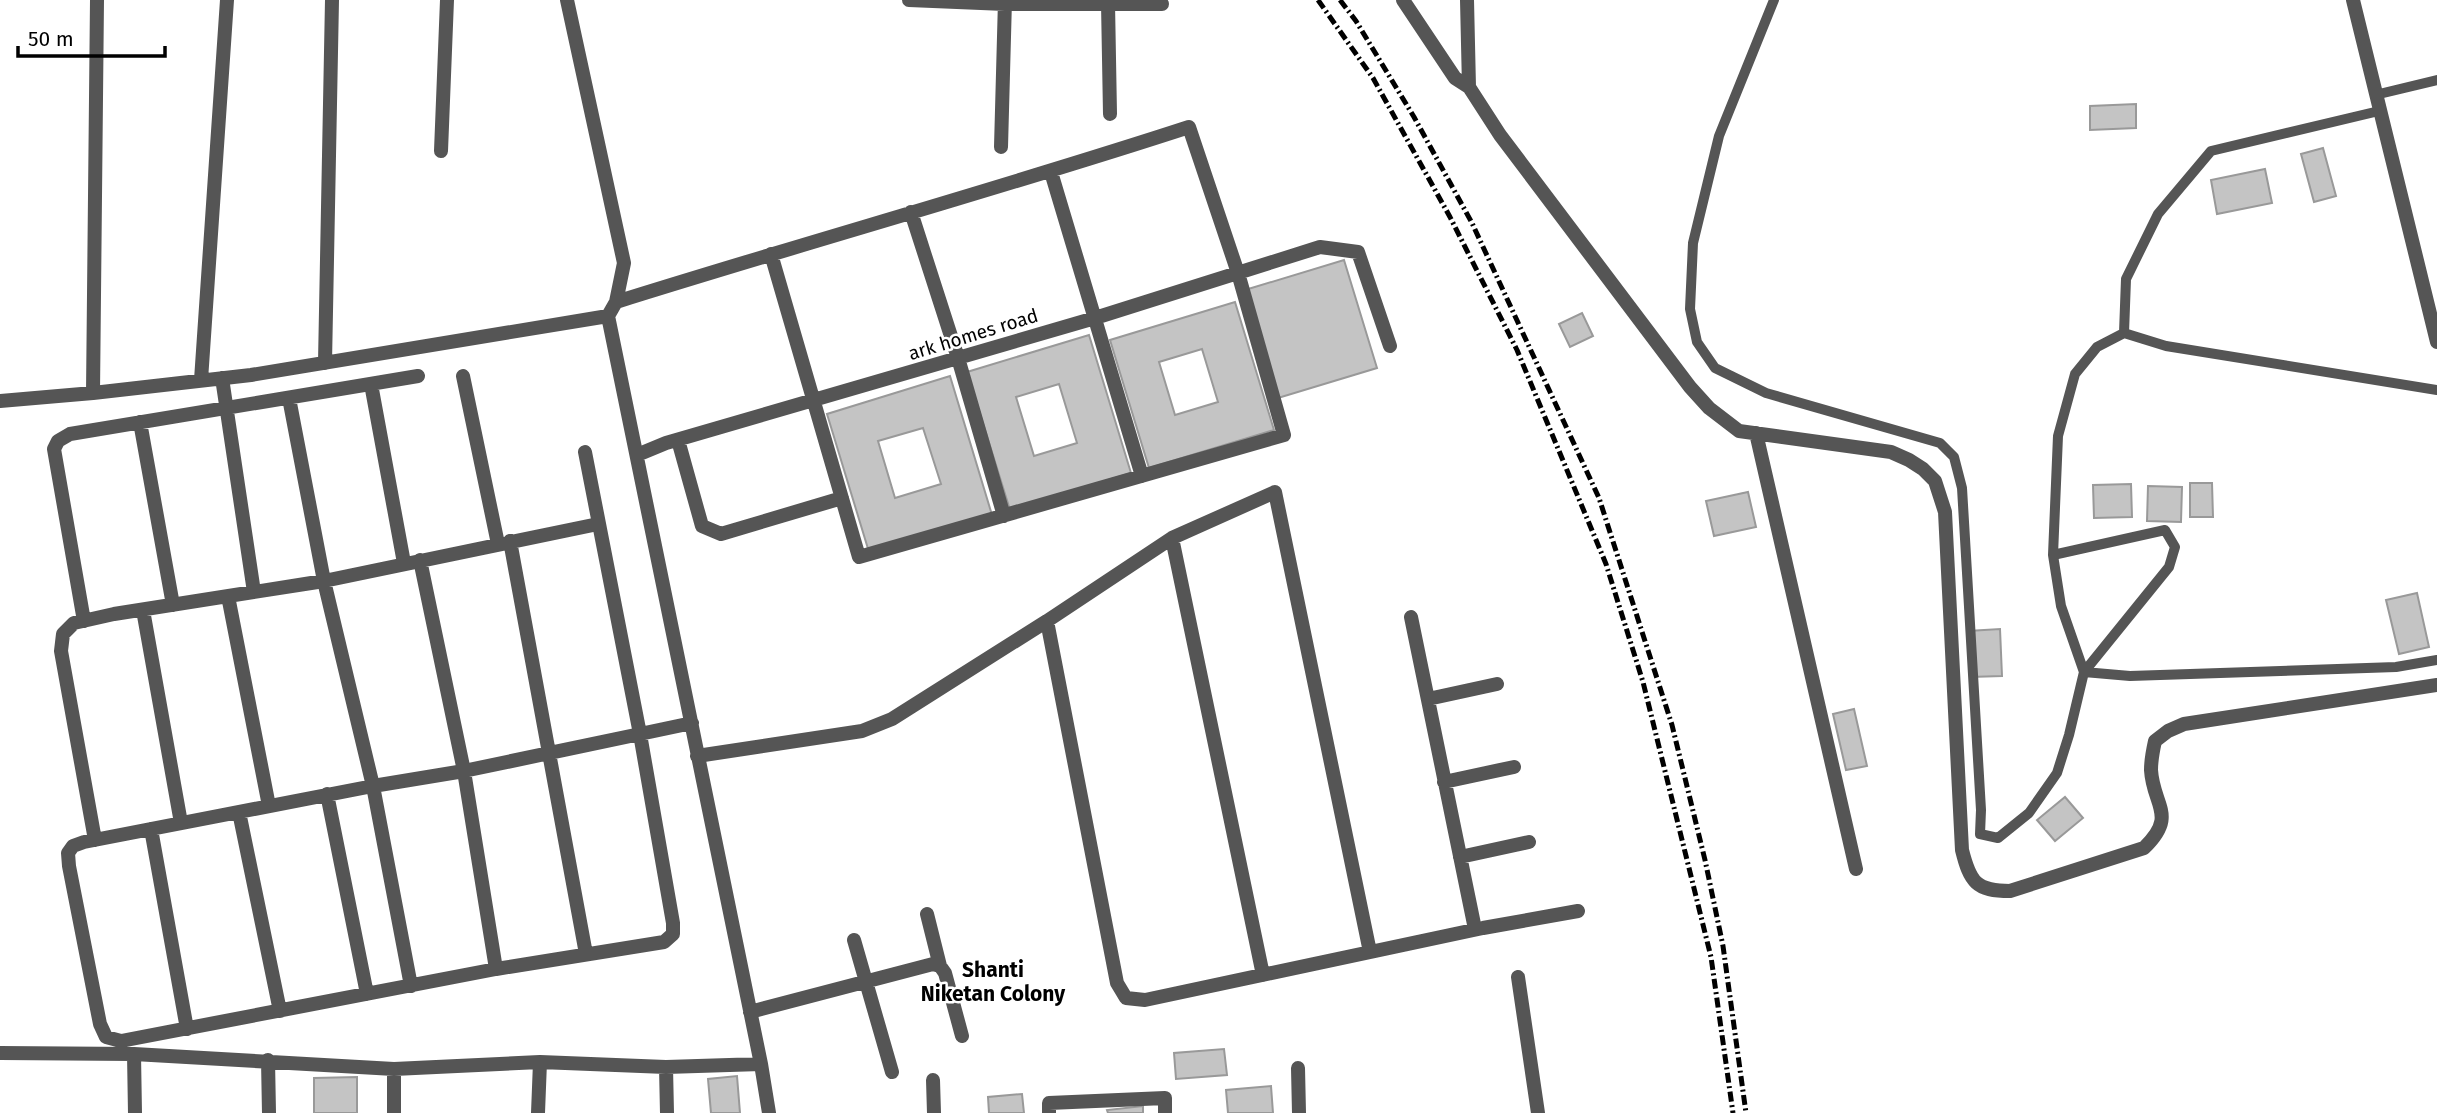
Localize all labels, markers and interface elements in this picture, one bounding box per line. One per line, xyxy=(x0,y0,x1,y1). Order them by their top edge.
scale bar xyxy=(18,14,164,58)
text: 50 m xyxy=(28,26,74,52)
street label: ark homes road xyxy=(905,304,1041,365)
district label: Shanti Niketan Colony xyxy=(921,957,1065,1007)

